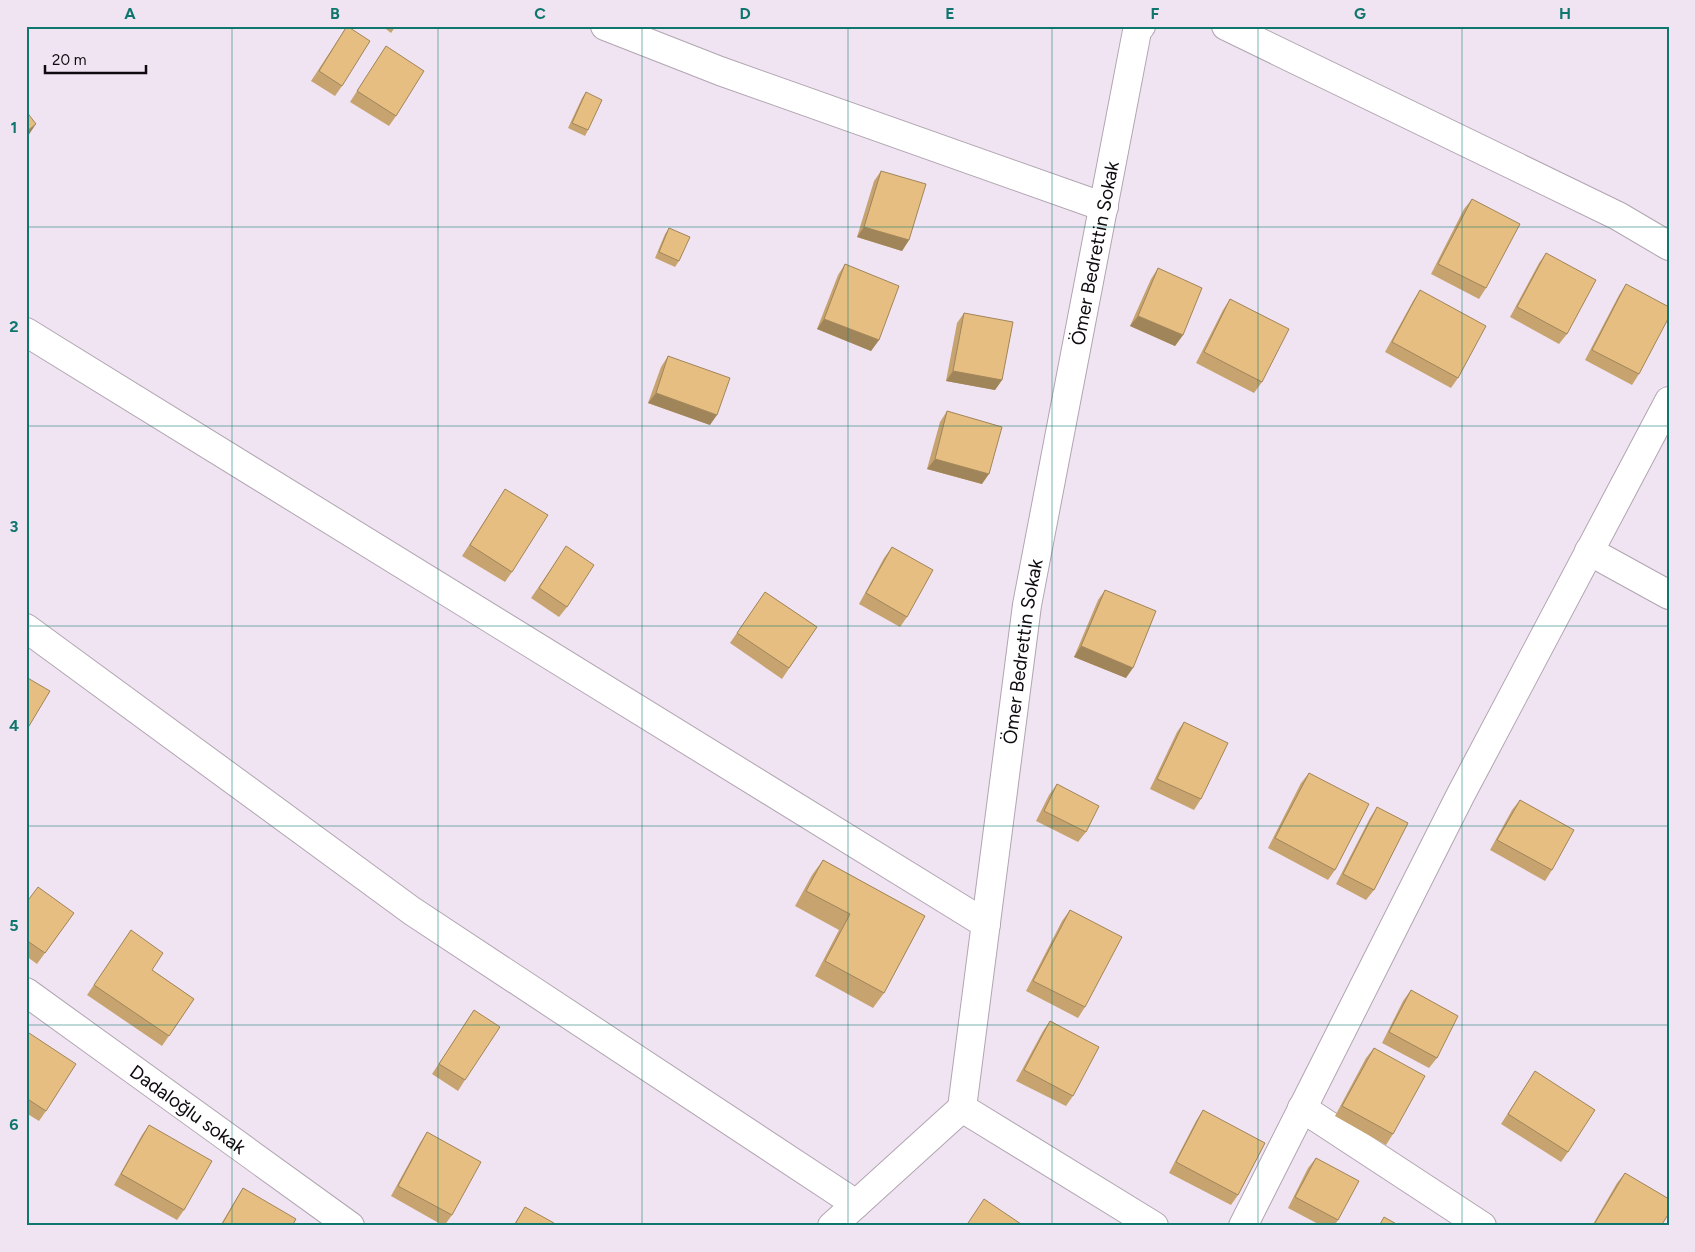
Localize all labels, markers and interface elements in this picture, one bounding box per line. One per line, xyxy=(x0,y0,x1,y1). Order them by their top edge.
text: A xyxy=(124,4,136,23)
text: B xyxy=(330,4,340,23)
text: C xyxy=(534,4,546,23)
text: D xyxy=(739,4,751,23)
text: E xyxy=(945,4,955,23)
text: F xyxy=(1151,4,1160,23)
text: G xyxy=(1354,4,1366,23)
text: H xyxy=(1559,4,1571,23)
scale bar xyxy=(45,42,146,74)
text: 20 m xyxy=(52,51,86,69)
text: 1 xyxy=(11,118,17,137)
street label: Ömer Bedrettin Sokak xyxy=(1066,158,1123,347)
text: 2 xyxy=(9,317,19,336)
text: 3 xyxy=(10,517,19,536)
street label: Ömer Bedrettin Sokak xyxy=(998,556,1047,746)
text: 4 xyxy=(9,716,19,735)
text: 5 xyxy=(9,916,19,935)
street label: Dadaloğlu sokak xyxy=(126,1060,251,1159)
text: 6 xyxy=(9,1115,19,1134)

